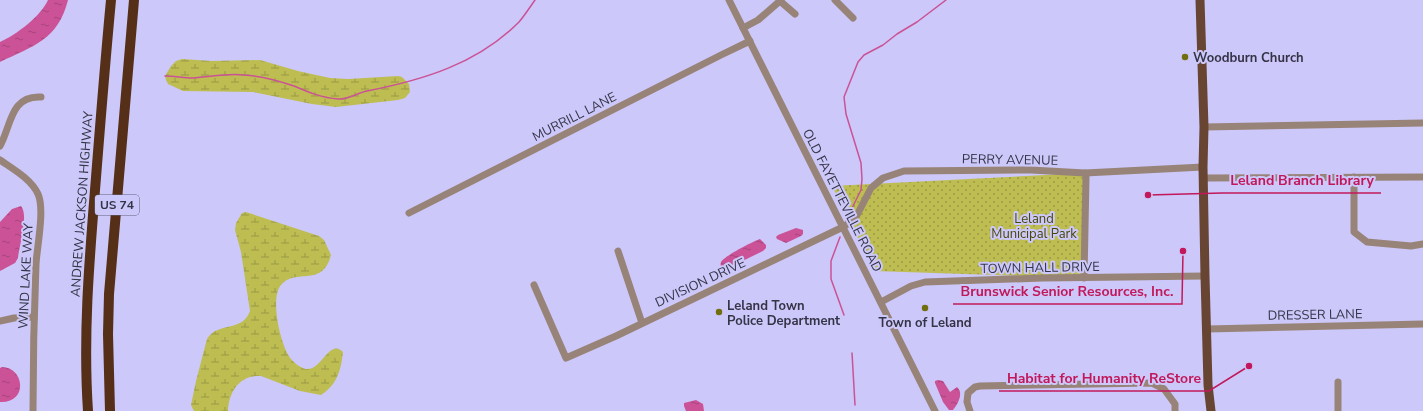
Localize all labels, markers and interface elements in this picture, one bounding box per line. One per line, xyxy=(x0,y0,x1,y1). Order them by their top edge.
place label: Woodburn Church xyxy=(1193,49,1304,67)
marker: Woodburn Church xyxy=(1180,52,1190,62)
street label: MURRILL LANE xyxy=(529,88,620,146)
street label: ANDREW JACKSON HIGHWAY xyxy=(67,110,97,298)
street label: OLD FAYETTEVILLE ROAD xyxy=(798,126,886,275)
street label: PERRY AVENUE xyxy=(962,150,1058,170)
callout: Leland Branch Library xyxy=(1222,167,1381,193)
text: Leland Branch Library xyxy=(1230,171,1374,190)
road number: US 74 xyxy=(95,195,139,215)
park label: Leland Municipal Park xyxy=(991,210,1077,243)
street label: WIND LAKE WAY xyxy=(14,223,38,329)
street label: DIVISION DRIVE xyxy=(652,254,749,312)
street label: TOWN HALL DRIVE xyxy=(980,258,1100,278)
callout: Brunswick Senior Resources, Inc. xyxy=(953,278,1182,304)
text: Brunswick Senior Resources, Inc. xyxy=(961,282,1173,301)
place label: Leland Town Police Department xyxy=(727,297,841,330)
marker: Town of Leland xyxy=(920,303,930,313)
street label: DRESSER LANE xyxy=(1267,305,1363,325)
marker: Leland Town Police Department xyxy=(714,307,724,317)
place label: Town of Leland xyxy=(878,314,972,332)
callout: Habitat for Humanity ReStore xyxy=(999,365,1209,391)
text: Habitat for Humanity ReStore xyxy=(1007,369,1202,388)

